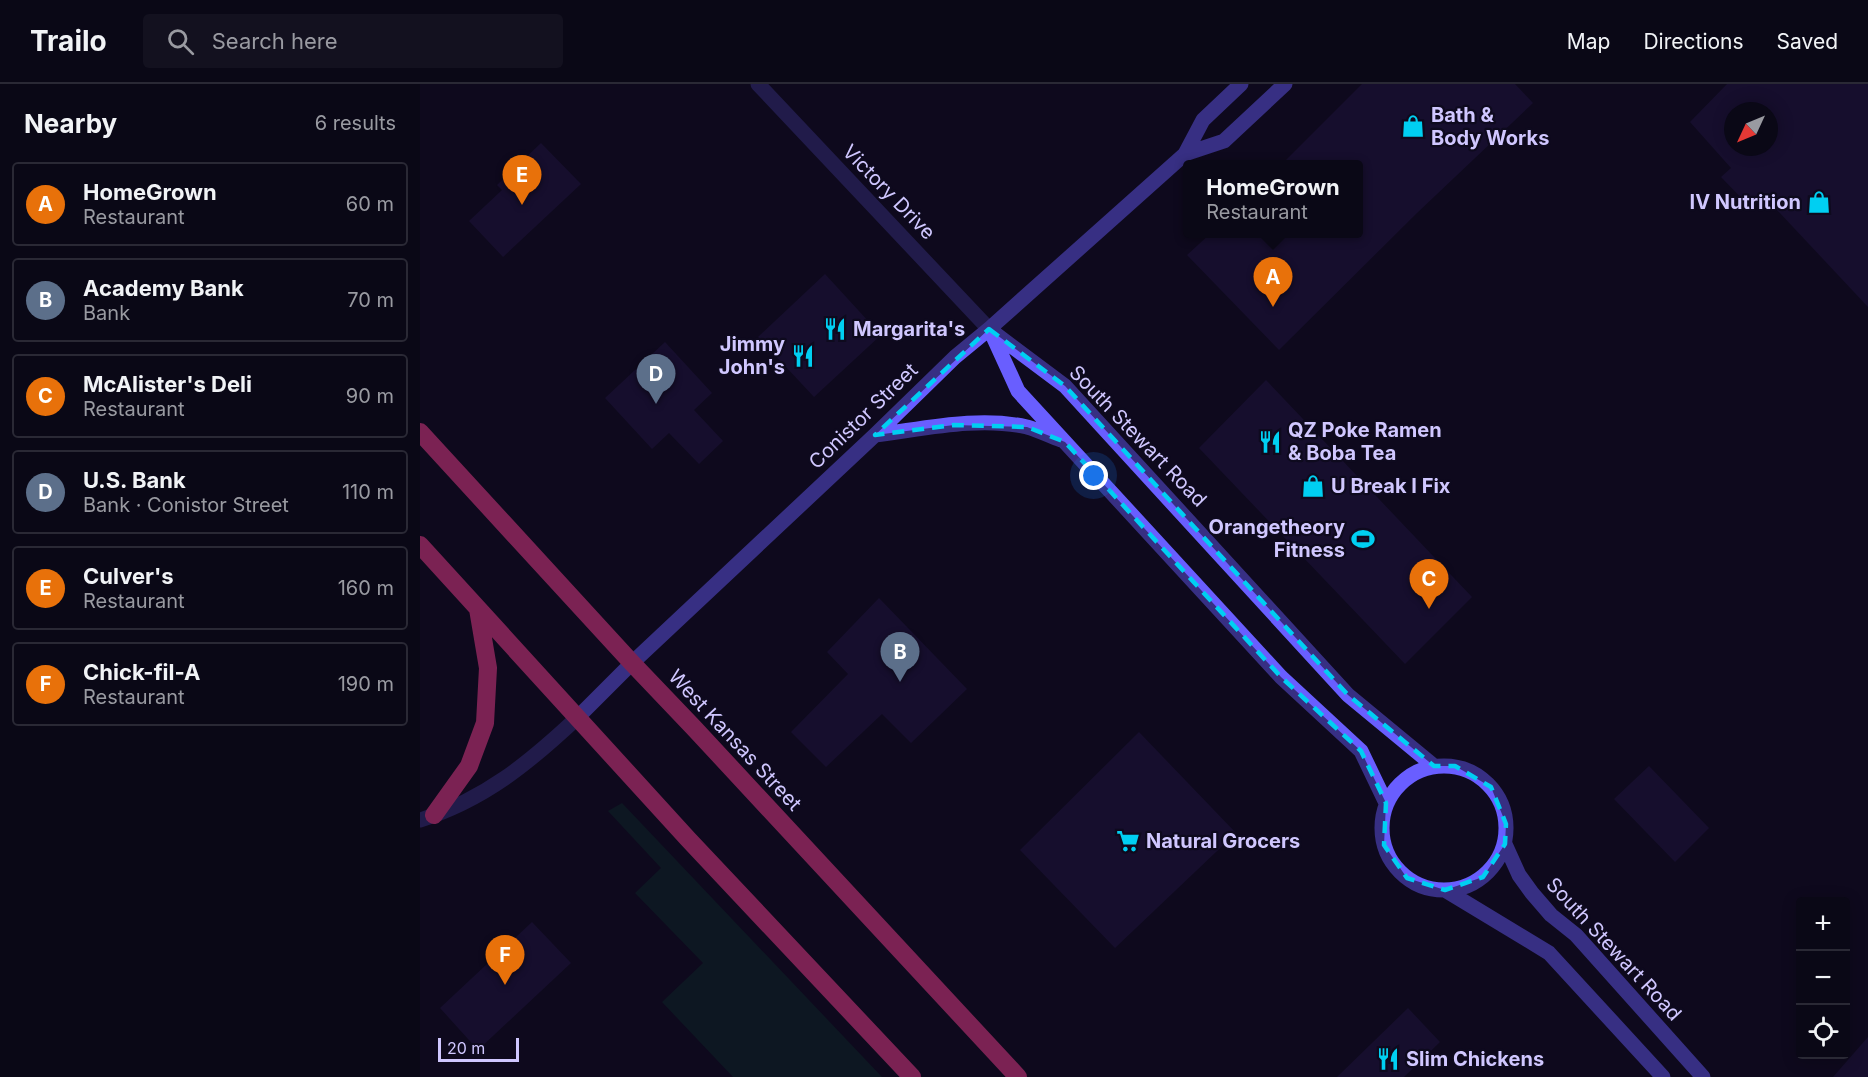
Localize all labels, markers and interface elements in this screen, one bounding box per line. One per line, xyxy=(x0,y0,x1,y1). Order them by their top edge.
search box xyxy=(143,14,563,68)
text: Trailo xyxy=(30,24,107,58)
icon: search xyxy=(164,25,197,58)
text: Search here xyxy=(212,28,338,54)
text: Map xyxy=(1567,29,1610,54)
text: Directions xyxy=(1643,29,1744,54)
text: Saved xyxy=(1777,29,1838,54)
north arrow xyxy=(1724,102,1778,156)
place label: Bath & Body Works xyxy=(1431,103,1549,150)
text: Nearby xyxy=(24,108,117,139)
text: 6 results xyxy=(315,111,396,135)
shop icon: Bath & Body Works xyxy=(1400,113,1426,139)
street label: Victory Drive xyxy=(838,140,940,244)
pin: E xyxy=(502,156,542,205)
popup xyxy=(1183,160,1363,238)
text: HomeGrown xyxy=(1206,174,1340,200)
text: HomeGrown xyxy=(83,179,217,205)
shop icon: IV Nutrition xyxy=(1806,189,1832,215)
place label: IV Nutrition xyxy=(1690,190,1801,214)
text: A xyxy=(38,192,53,216)
text: 60 m xyxy=(346,192,394,216)
text: Restaurant xyxy=(1206,200,1308,224)
text: Restaurant xyxy=(83,205,185,229)
pin: A xyxy=(1254,258,1292,307)
text: Academy Bank xyxy=(83,275,244,301)
text: B xyxy=(39,288,52,312)
text: 70 m xyxy=(347,288,394,312)
text: Bank xyxy=(83,301,130,325)
restaurant icon: Margarita's xyxy=(822,316,848,342)
place label: Margarita's xyxy=(853,317,965,341)
place label: Jimmy John's xyxy=(719,332,785,379)
restaurant icon: Jimmy John's xyxy=(790,343,816,369)
pin: D xyxy=(636,354,676,404)
street label: Conistor Street xyxy=(804,358,923,474)
street label: South Stewart Road xyxy=(1064,360,1212,512)
text: McAlister's Deli xyxy=(83,371,252,397)
text: C xyxy=(38,384,53,408)
text: 90 m xyxy=(346,384,394,408)
text: Restaurant xyxy=(83,397,185,421)
place label: QZ Poke Ramen & Boba Tea xyxy=(1288,418,1442,465)
restaurant icon: QZ Poke Ramen & Boba Tea xyxy=(1257,429,1283,455)
your location xyxy=(1079,461,1108,490)
text: U.S. Bank xyxy=(83,467,186,493)
shop icon: U Break I Fix xyxy=(1300,473,1326,499)
place label: U Break I Fix xyxy=(1331,474,1451,498)
text: D xyxy=(38,480,53,504)
text: 110 m xyxy=(342,480,394,504)
text: Bank · Conistor Street xyxy=(83,493,289,517)
place label: Orangetheory Fitness xyxy=(1209,515,1345,562)
sports icon: Orangetheory Fitness xyxy=(1350,526,1376,552)
pin: C xyxy=(1410,560,1448,609)
text: Culver's xyxy=(83,563,174,589)
text: E xyxy=(39,576,52,600)
text: 160 m xyxy=(338,576,394,600)
text: Restaurant xyxy=(83,589,185,613)
pin: B xyxy=(880,632,920,682)
text: Chick-fil-A xyxy=(83,659,201,685)
street label: West Kansas Street xyxy=(663,665,807,816)
text: F xyxy=(40,672,51,696)
text: 190 m xyxy=(338,672,394,696)
text: Restaurant xyxy=(83,685,185,709)
supermarket icon: Natural Grocers xyxy=(1115,828,1141,854)
place label: Natural Grocers xyxy=(1146,829,1300,853)
street label: South Stewart Road xyxy=(1541,872,1687,1026)
map controls xyxy=(1796,897,1850,1059)
button: + xyxy=(1796,897,1850,951)
pin: F xyxy=(486,936,524,985)
button: − xyxy=(1796,951,1850,1005)
button: locate xyxy=(1796,1005,1850,1059)
scale bar xyxy=(438,1035,519,1062)
text: 20 m xyxy=(447,1038,485,1058)
restaurant icon: Slim Chickens xyxy=(1375,1046,1401,1072)
place label: Slim Chickens xyxy=(1406,1047,1544,1071)

